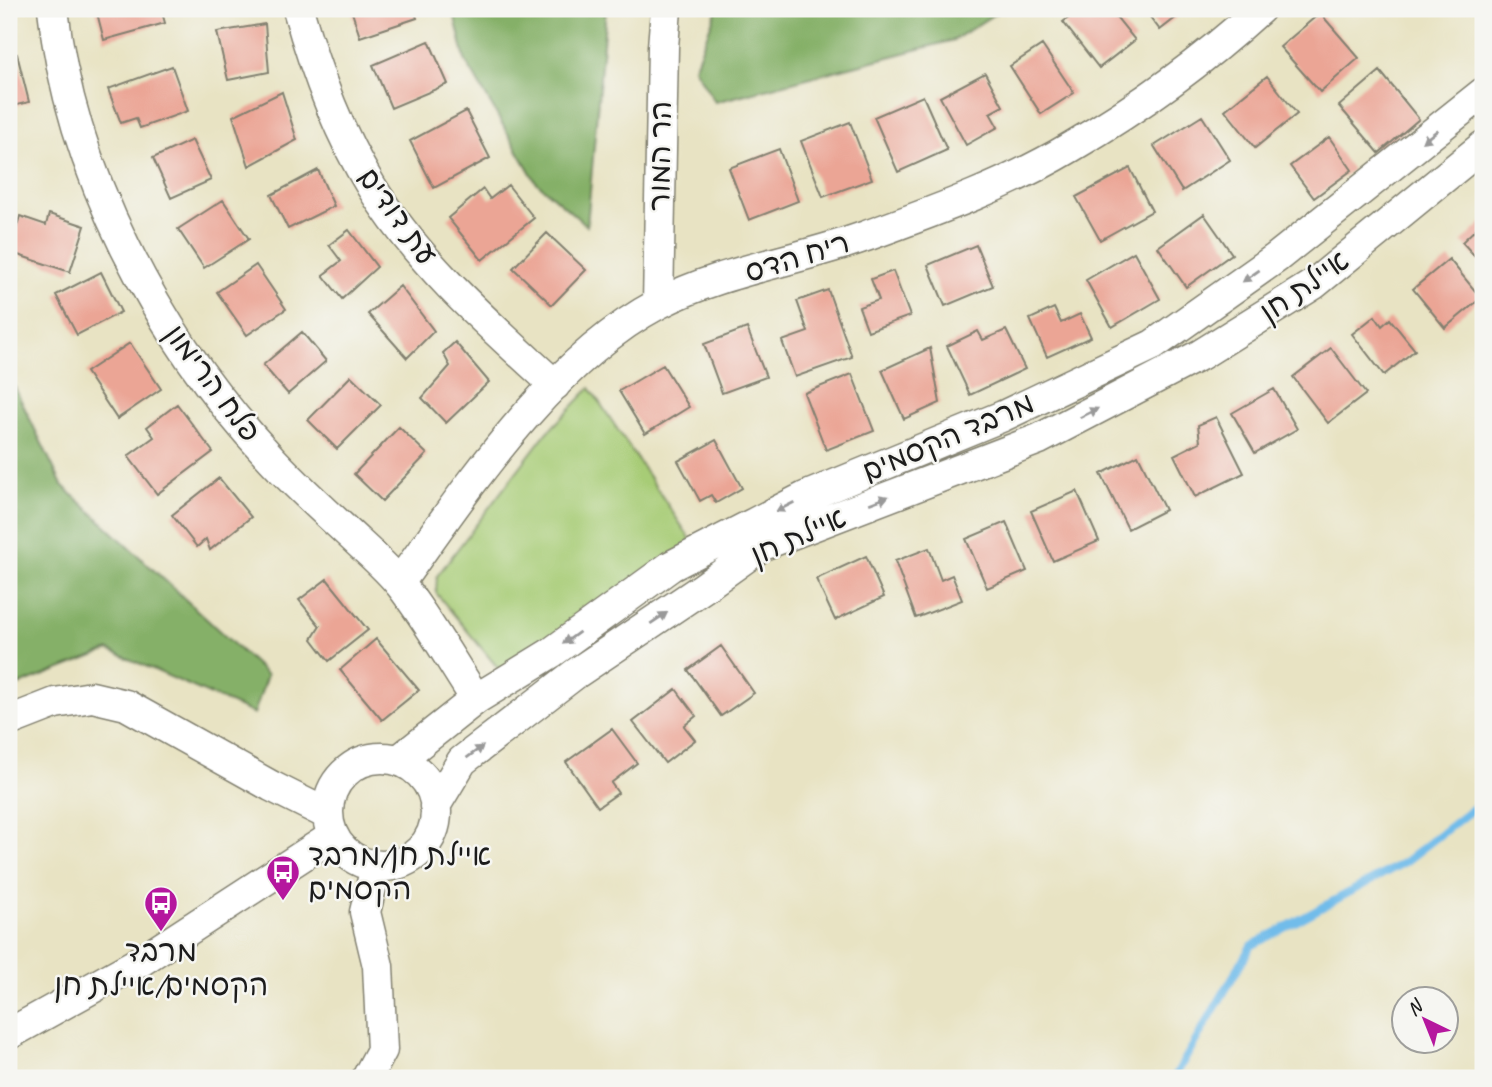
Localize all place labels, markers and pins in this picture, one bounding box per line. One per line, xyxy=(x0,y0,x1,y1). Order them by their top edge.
place label: איילת חן/מרבד הקסמים xyxy=(308,836,491,908)
bus stop icon: איילת חן/מרבד הקסמים xyxy=(264,853,302,902)
bus stop icon: מרבד הקסמים/איילת חן xyxy=(142,884,180,933)
place label: מרבד הקסמים/איילת חן xyxy=(54,932,268,1004)

